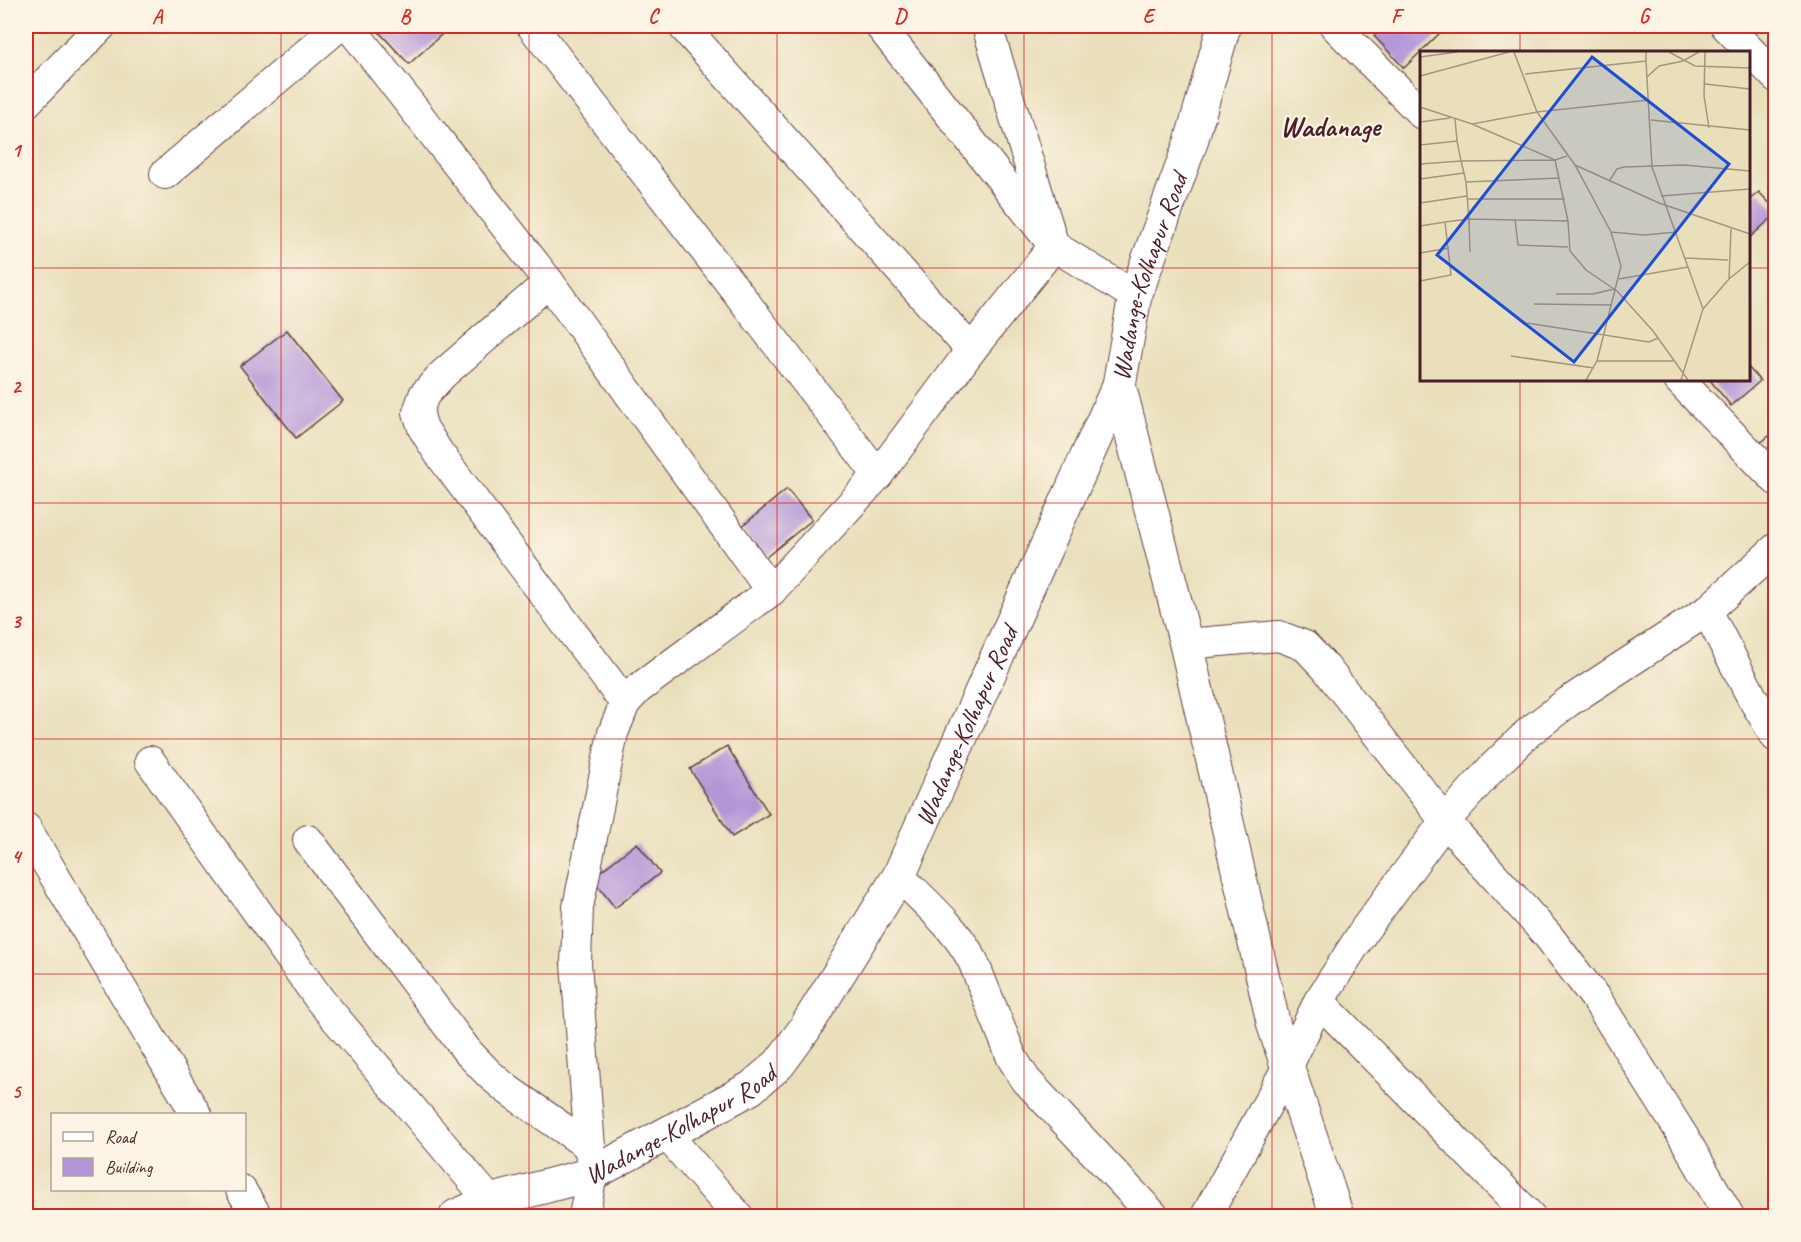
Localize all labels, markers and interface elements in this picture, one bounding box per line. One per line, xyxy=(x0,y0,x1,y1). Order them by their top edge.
text: A xyxy=(152,4,164,29)
text: B xyxy=(400,4,412,29)
text: C xyxy=(648,4,660,29)
text: D xyxy=(894,4,908,29)
text: E xyxy=(1143,4,1157,29)
text: F xyxy=(1391,4,1405,29)
text: G xyxy=(1639,4,1652,29)
inset map xyxy=(1420,51,1750,381)
district label: Wadanage xyxy=(1280,109,1382,144)
text: 1 xyxy=(12,138,23,163)
street label: Wadange-Kolhapur Road xyxy=(1104,165,1196,383)
text: 2 xyxy=(12,374,23,399)
text: 3 xyxy=(12,609,23,634)
street label: Wadange-Kolhapur Road xyxy=(907,618,1027,830)
text: 4 xyxy=(12,844,24,869)
street label: Wadange-Kolhapur Road xyxy=(579,1055,786,1191)
text: 5 xyxy=(12,1079,23,1104)
legend xyxy=(51,1113,246,1191)
text: Road xyxy=(105,1126,138,1148)
text: Building xyxy=(105,1156,154,1178)

